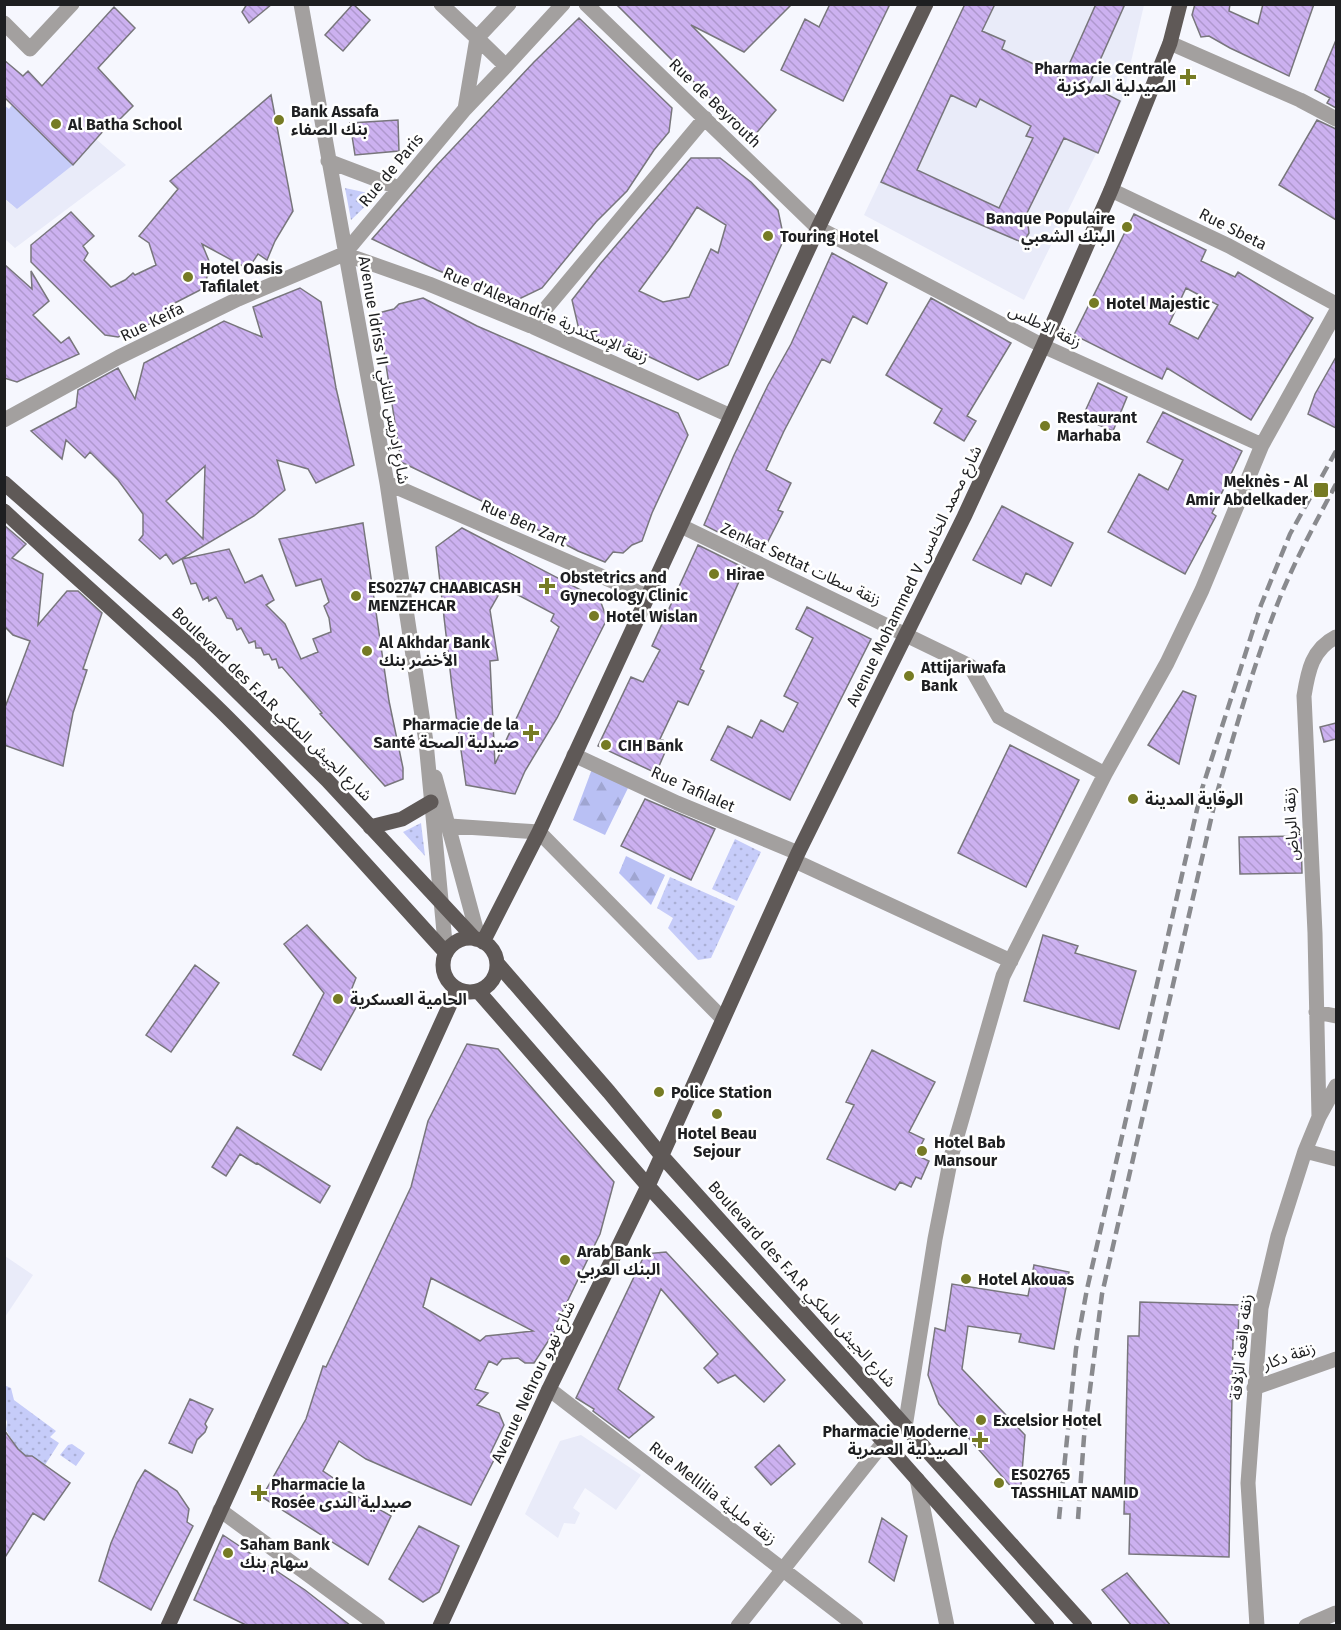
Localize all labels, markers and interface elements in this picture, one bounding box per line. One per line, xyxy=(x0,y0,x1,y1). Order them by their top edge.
street label: Rue de Beyrouth xyxy=(665,54,765,152)
place label: Pharmacie Centrale الصيدلية المركزية xyxy=(1034,59,1176,96)
marker: Pharmacie Centrale الصيدلية المركزية xyxy=(1181,70,1195,84)
place label: Bank Assafa بنك الصفاء xyxy=(291,102,379,139)
marker: Bank Assafa بنك الصفاء xyxy=(272,113,286,127)
place label: Al Batha School xyxy=(67,115,182,134)
marker: Al Batha School xyxy=(49,117,63,131)
street label: Rue de Paris xyxy=(355,130,427,210)
street label: Rue Sbeta xyxy=(1196,204,1270,254)
place label: Banque Populaire البنك الشعبي xyxy=(986,209,1115,249)
marker: Banque Populaire البنك الشعبي xyxy=(1120,220,1134,234)
place label: Touring Hotel xyxy=(780,227,879,246)
marker: Touring Hotel xyxy=(761,229,775,243)
street label: Avenue Idriss II شارع إدريس الثاني xyxy=(352,254,413,486)
place label: Hotel Oasis Tafilalet xyxy=(200,259,283,296)
street label: Rue d'Alexandrie زنقة الإسكندرية xyxy=(440,263,651,368)
marker: Hotel Oasis Tafilalet xyxy=(181,270,195,284)
place label: Hotel Majestic xyxy=(1106,294,1210,313)
marker: Hotel Majestic xyxy=(1087,296,1101,310)
street label: Rue Keifa xyxy=(117,299,187,345)
street label: زنقة الاطلس xyxy=(1005,300,1085,352)
place label: Restaurant Marhaba xyxy=(1057,408,1138,445)
marker: Restaurant Marhaba xyxy=(1038,419,1052,433)
street label: Avenue Mohammed V شارع محمد الخامس xyxy=(842,442,988,711)
place label: Meknès - Al Amir Abdelkader xyxy=(1185,472,1309,509)
marker: Meknès - Al Amir Abdelkader xyxy=(1312,481,1330,499)
street label: Rue Ben Zart xyxy=(478,495,570,551)
street label: Zenkat Settat زنقة سطات xyxy=(718,519,884,609)
place label: Hirae xyxy=(726,565,765,584)
marker: Hirae xyxy=(707,567,721,581)
place label: Obstetrics and Gynecology Clinic xyxy=(560,568,688,605)
marker: Obstetrics and Gynecology Clinic xyxy=(538,577,556,595)
place label: ES02747 CHAABICASH MENZEHCAR xyxy=(368,578,521,615)
marker: ES02747 CHAABICASH MENZEHCAR xyxy=(349,589,363,603)
street label: Boulevard des F.A.R شارع الجيش الملكي xyxy=(166,603,376,807)
place label: Hotel Wislan xyxy=(606,607,698,626)
marker: Hotel Wislan xyxy=(587,609,601,623)
place label: Al Akhdar Bank الأخضر بنك xyxy=(378,633,490,670)
marker: Al Akhdar Bank الأخضر بنك xyxy=(360,644,374,658)
place label: Attijariwafa Bank xyxy=(920,658,1006,695)
marker: Attijariwafa Bank xyxy=(902,669,916,683)
place label: Pharmacie de la Santé صيدلية الصحة xyxy=(374,715,519,752)
marker: Pharmacie de la Santé صيدلية الصحة xyxy=(524,726,538,740)
place label: CIH Bank xyxy=(618,736,683,755)
marker: CIH Bank xyxy=(599,738,613,752)
street label: Rue Tafilalet xyxy=(648,762,738,816)
street label: زنقة الرياض xyxy=(1280,787,1302,861)
place label: الوقاية المدينة xyxy=(1145,790,1243,809)
marker: الوقاية المدينة xyxy=(1126,792,1140,806)
place label: الحامية العسكرية xyxy=(350,990,467,1009)
marker: الحامية العسكرية xyxy=(331,992,345,1006)
place label: Police Station xyxy=(671,1083,772,1102)
marker: Police Station xyxy=(652,1085,666,1099)
marker: Hotel Beau Sejour xyxy=(710,1107,724,1121)
place label: Hotel Beau Sejour xyxy=(677,1124,757,1161)
place label: Hotel Bab Mansour xyxy=(934,1133,1005,1170)
marker: Hotel Bab Mansour xyxy=(915,1144,929,1158)
street label: Boulevard des F.A.R شارع الجيش الملكي xyxy=(702,1177,900,1393)
place label: Arab Bank البنك العربي xyxy=(576,1242,660,1282)
marker: Arab Bank البنك العربي xyxy=(558,1253,572,1267)
place label: Hotel Akouas xyxy=(978,1270,1074,1289)
marker: Hotel Akouas xyxy=(959,1272,973,1286)
street label: زنقة واقعة الزلاقة xyxy=(1226,1293,1256,1401)
street label: Avenue Nehrou شارع نهرو xyxy=(487,1298,582,1467)
street label: زنقة دكار xyxy=(1259,1338,1318,1374)
place label: Excelsior Hotel xyxy=(993,1411,1102,1430)
marker: Excelsior Hotel xyxy=(974,1413,988,1427)
place label: Pharmacie Moderne الصيدلية العصرية xyxy=(822,1422,968,1459)
marker: Pharmacie Moderne الصيدلية العصرية xyxy=(973,1433,987,1447)
street label: Rue Mellilia زنقة مليلية xyxy=(645,1437,781,1549)
place label: ES02765 TASSHILAT NAMID xyxy=(1011,1465,1139,1502)
place label: Pharmacie la Rosée صيدلية الندى xyxy=(271,1475,412,1512)
marker: ES02765 TASSHILAT NAMID xyxy=(992,1476,1006,1490)
marker: Pharmacie la Rosée صيدلية الندى xyxy=(252,1486,266,1500)
place label: Saham Bank سهام بنك xyxy=(240,1535,330,1574)
marker: Saham Bank سهام بنك xyxy=(221,1546,235,1560)

